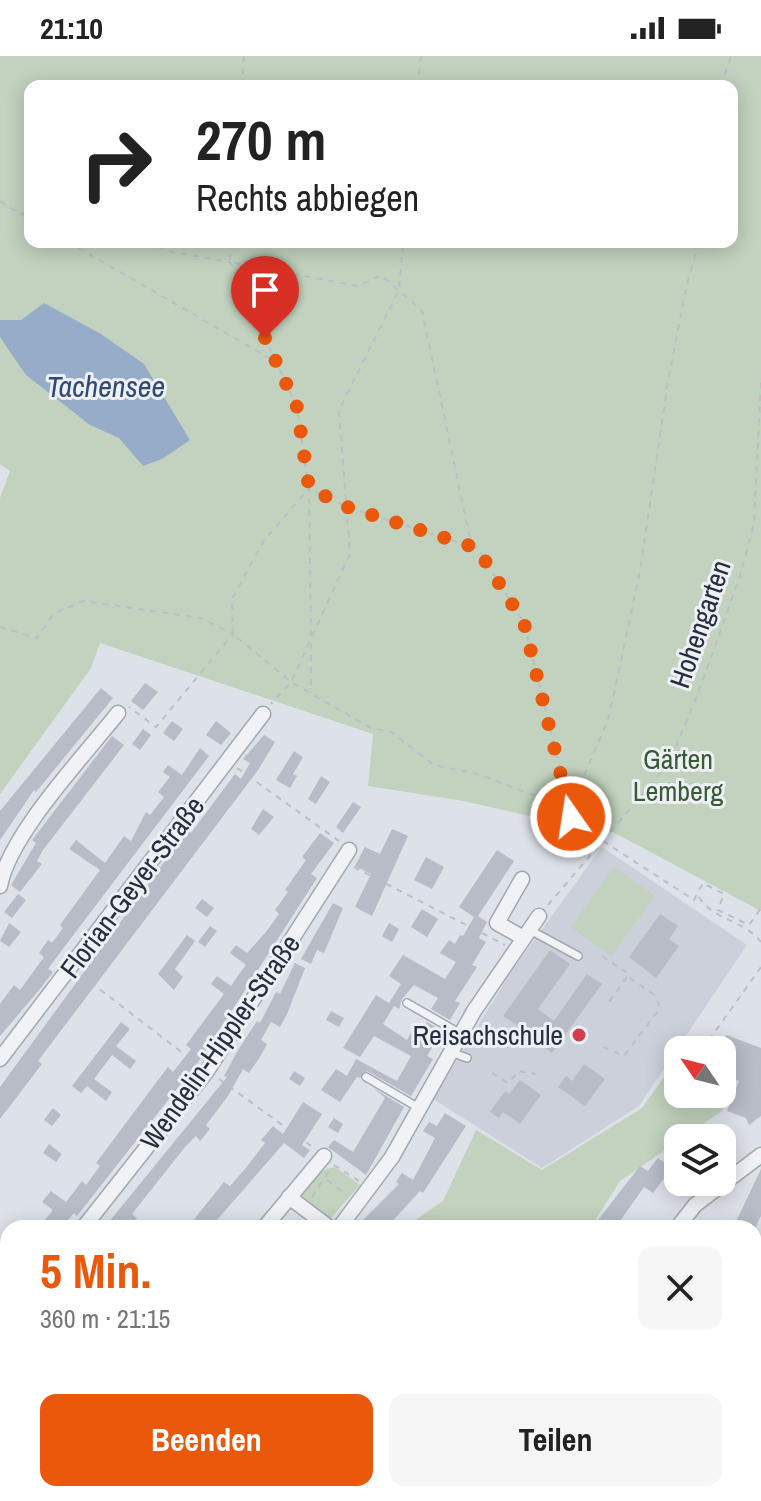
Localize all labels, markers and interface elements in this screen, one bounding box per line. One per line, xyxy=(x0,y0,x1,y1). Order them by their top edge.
text: 21:10 xyxy=(40,8,103,48)
text: 270 m xyxy=(196,102,326,177)
icon: right xyxy=(64,112,168,216)
text: Rechts abbiegen xyxy=(196,174,419,222)
pin xyxy=(231,256,299,338)
icon: arrive xyxy=(243,268,287,312)
water label: Tachensee xyxy=(47,366,165,406)
street label: Hohengarten xyxy=(660,555,740,693)
park label: Gärten Lemberg xyxy=(633,740,724,810)
position arrow xyxy=(529,775,613,859)
street label: Florian-Geyer-Straße xyxy=(51,788,213,986)
street label: Wendelin-Hippler-Straße xyxy=(131,927,309,1157)
place label: Reisachschule xyxy=(412,1016,563,1054)
marker: Reisachschule xyxy=(570,1026,588,1044)
north arrow xyxy=(664,1036,736,1108)
map controls xyxy=(664,1036,736,1196)
button: layers xyxy=(664,1124,736,1196)
text: 5 Min. xyxy=(40,1238,152,1303)
button: close xyxy=(638,1246,722,1330)
text: 360 m · 21:15 xyxy=(40,1301,170,1336)
button: Beenden xyxy=(40,1394,373,1486)
button: Teilen xyxy=(389,1394,722,1486)

